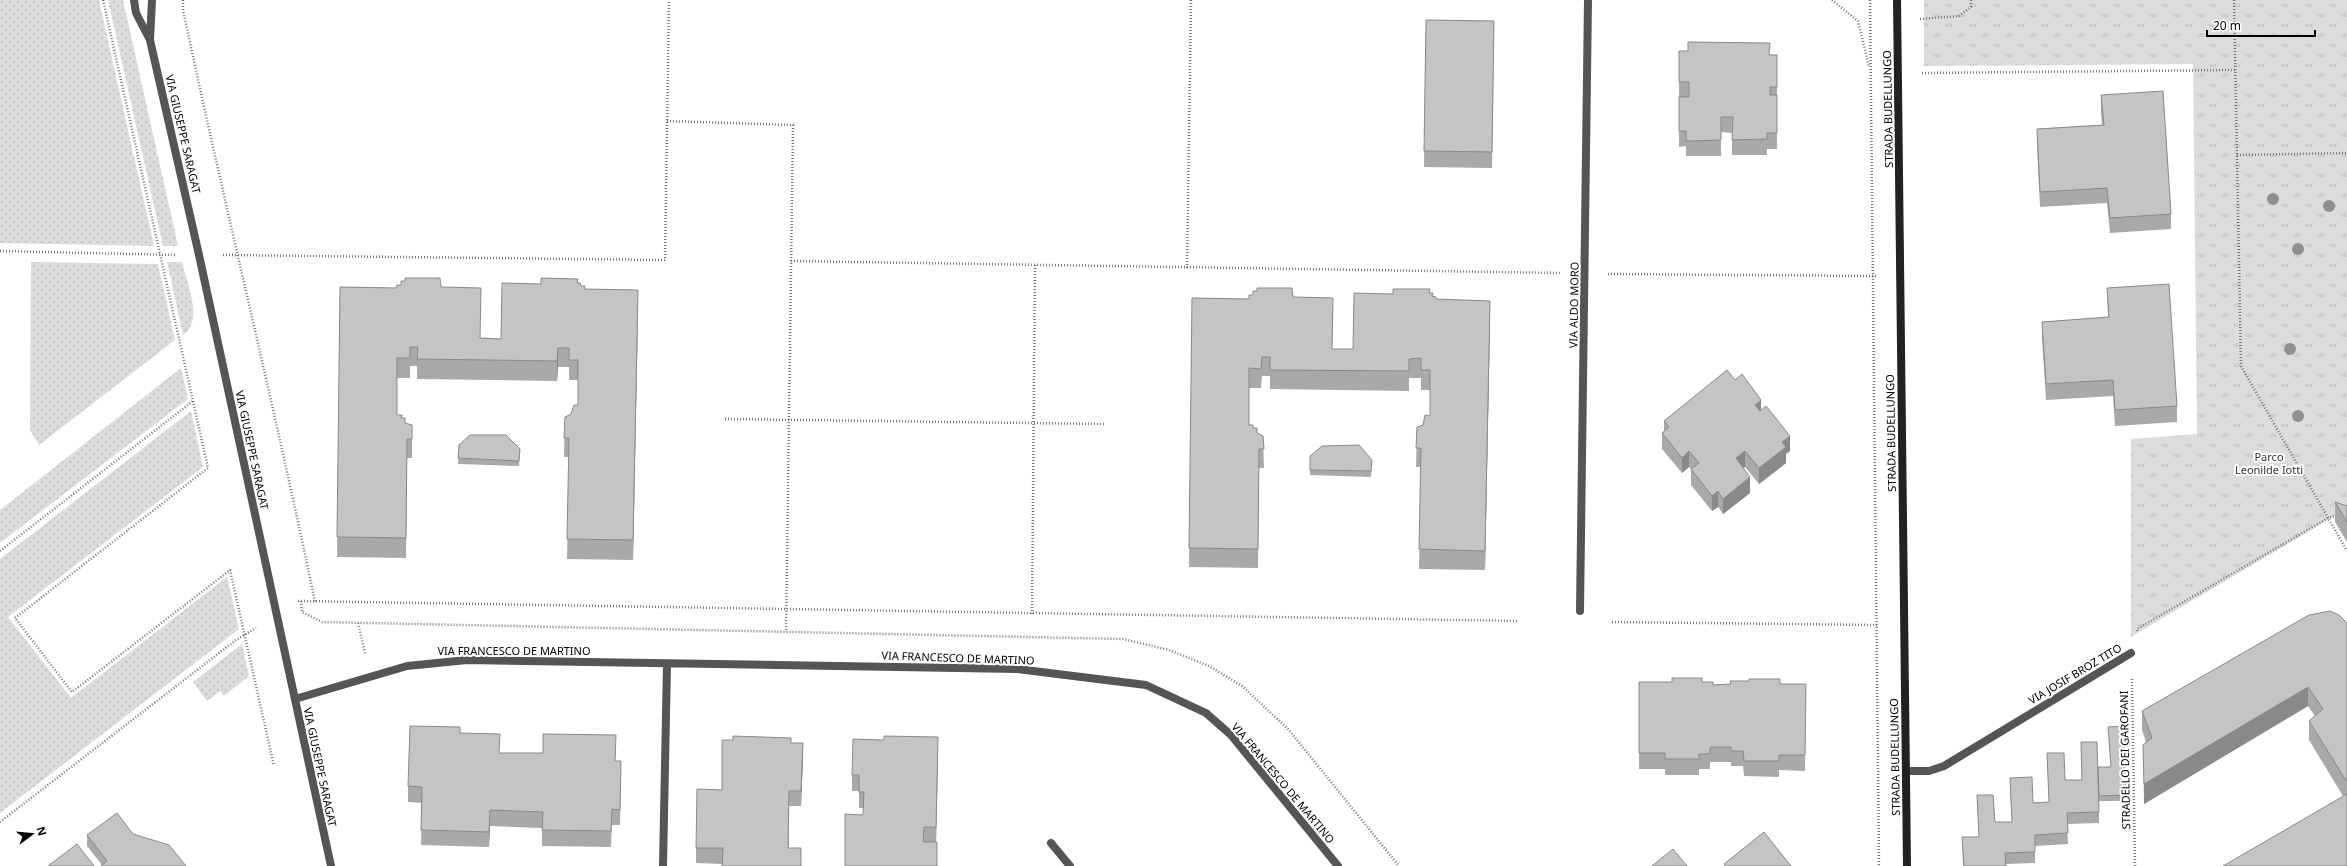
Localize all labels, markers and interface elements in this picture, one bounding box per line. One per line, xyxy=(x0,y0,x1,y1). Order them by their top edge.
scale bar xyxy=(2207,12,2315,38)
text: 20 m xyxy=(2213,17,2241,34)
street label: STRADA BUDELLUNGO xyxy=(1879,50,1896,168)
street label: VIA GIUSEPPE SARAGAT xyxy=(163,73,204,195)
street label: VIA ALDO MORO xyxy=(1565,262,1582,348)
street label: STRADA BUDELLUNGO xyxy=(1882,374,1899,492)
street label: VIA GIUSEPPE SARAGAT xyxy=(233,389,272,511)
park label: Parco Leonilde Iotti xyxy=(2235,449,2303,477)
street label: VIA JOSIF BROZ TITO xyxy=(2025,640,2124,707)
street label: VIA FRANCESCO DE MARTINO xyxy=(437,643,591,658)
street label: VIA FRANCESCO DE MARTINO xyxy=(881,647,1035,668)
street label: STRADELLO DEI GAROFANI xyxy=(2116,690,2133,830)
street label: STRADA BUDELLUNGO xyxy=(1886,698,1903,816)
street label: VIA GIUSEPPE SARAGAT xyxy=(301,706,340,828)
street label: VIA FRANCESCO DE MARTINO xyxy=(1228,719,1338,846)
north arrow xyxy=(12,814,52,854)
text: N xyxy=(34,825,51,837)

